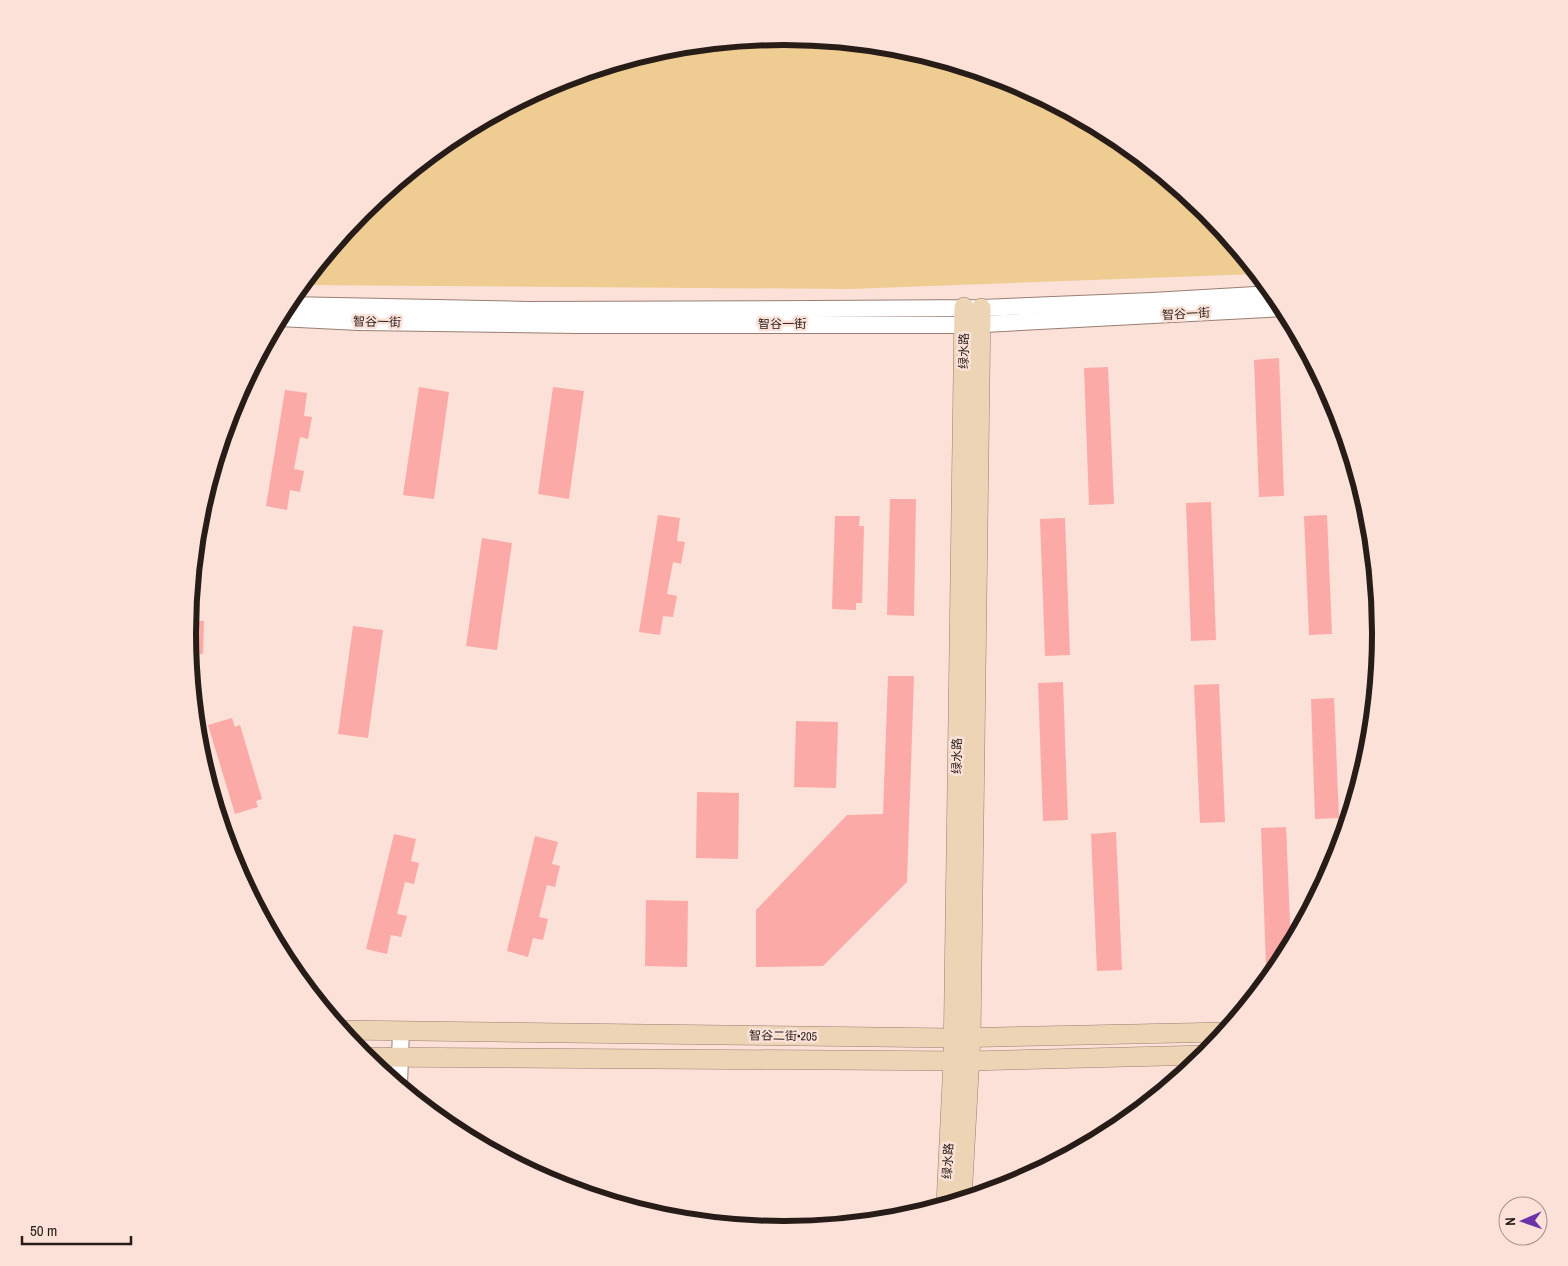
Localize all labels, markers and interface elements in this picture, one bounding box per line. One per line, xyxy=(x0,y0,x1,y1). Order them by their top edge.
street label: 智谷一街 xyxy=(1162,305,1210,323)
street label: 智谷一街 xyxy=(353,314,401,330)
street label: 智谷一街 xyxy=(758,316,806,332)
street label: 绿水路 xyxy=(956,333,972,369)
street label: 绿水路 xyxy=(949,738,965,774)
street label: 智谷二街•205 xyxy=(749,1027,818,1045)
street label: 绿水路 xyxy=(939,1143,957,1179)
north arrow xyxy=(1498,1196,1548,1246)
scale bar xyxy=(22,1214,131,1246)
text: N xyxy=(1501,1217,1519,1226)
text: 50 m xyxy=(30,1220,57,1241)

